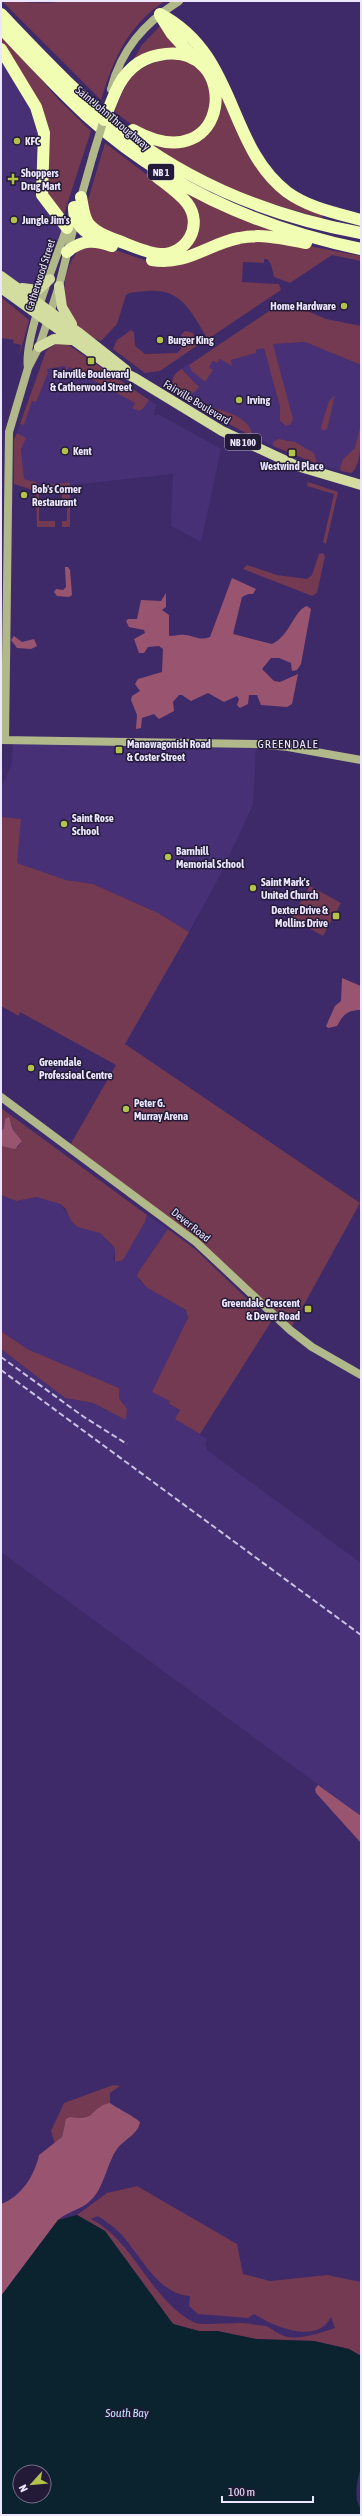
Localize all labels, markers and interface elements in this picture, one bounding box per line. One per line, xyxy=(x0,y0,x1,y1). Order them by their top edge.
street label: Saint John Throughway xyxy=(74,84,153,153)
place label: KFC xyxy=(25,135,40,147)
marker: KFC xyxy=(12,136,22,146)
road number: NB 1 xyxy=(148,164,174,180)
place label: Shoppers Drug Mart xyxy=(21,167,62,192)
marker: Shoppers Drug Mart xyxy=(8,174,18,184)
place label: Jungle Jim's xyxy=(21,214,70,226)
marker: Jungle Jim's xyxy=(9,215,19,225)
street label: Catherwood Street xyxy=(23,238,57,312)
place label: Home Hardware xyxy=(270,300,336,312)
marker: Home Hardware xyxy=(339,301,349,311)
place label: Burger King xyxy=(168,334,214,346)
marker: Burger King xyxy=(155,335,165,345)
marker: Fairville Boulevard & Catherwood Street xyxy=(86,356,96,366)
place label: Fairville Boulevard & Catherwood Street xyxy=(50,368,133,393)
street label: Fairville Boulevard xyxy=(161,377,233,427)
place label: Irving xyxy=(247,394,270,406)
marker: Irving xyxy=(234,395,244,405)
road number: NB 100 xyxy=(225,434,261,450)
place label: Kent xyxy=(73,445,92,457)
marker: Kent xyxy=(60,446,70,456)
marker: Westwind Place xyxy=(287,448,297,458)
place label: Westwind Place xyxy=(259,460,324,472)
place label: Bob's Corner Restaurant xyxy=(32,483,82,508)
marker: Bob's Corner Restaurant xyxy=(19,490,29,500)
district label: GREENDALE xyxy=(257,737,319,751)
place label: Manawagonish Road & Coster Street xyxy=(127,738,211,763)
marker: Manawagonish Road & Coster Street xyxy=(114,745,124,755)
place label: Saint Rose School xyxy=(72,812,114,837)
marker: Saint Rose School xyxy=(59,819,69,829)
place label: Barnhill Memorial School xyxy=(176,845,245,870)
marker: Barnhill Memorial School xyxy=(163,852,173,862)
place label: Saint Mark's United Church xyxy=(261,876,318,901)
marker: Saint Mark's United Church xyxy=(248,883,258,893)
place label: Dexter Drive & Mollins Drive xyxy=(271,904,328,929)
marker: Dexter Drive & Mollins Drive xyxy=(331,911,341,921)
place label: Greendale Professioal Centre xyxy=(39,1056,113,1081)
marker: Greendale Professioal Centre xyxy=(26,1063,36,1073)
place label: Peter G. Murray Arena xyxy=(134,1097,188,1122)
marker: Peter G. Murray Arena xyxy=(121,1104,131,1114)
street label: Dever Road xyxy=(169,1206,213,1244)
place label: Greendale Crescent & Dever Road xyxy=(221,1297,301,1322)
marker: Greendale Crescent & Dever Road xyxy=(303,1304,313,1314)
water label: South Bay xyxy=(104,2406,149,2420)
north arrow xyxy=(12,2464,52,2504)
scale bar xyxy=(222,2478,313,2504)
text: N xyxy=(16,2483,30,2494)
text: 100 m xyxy=(228,2485,255,2499)

